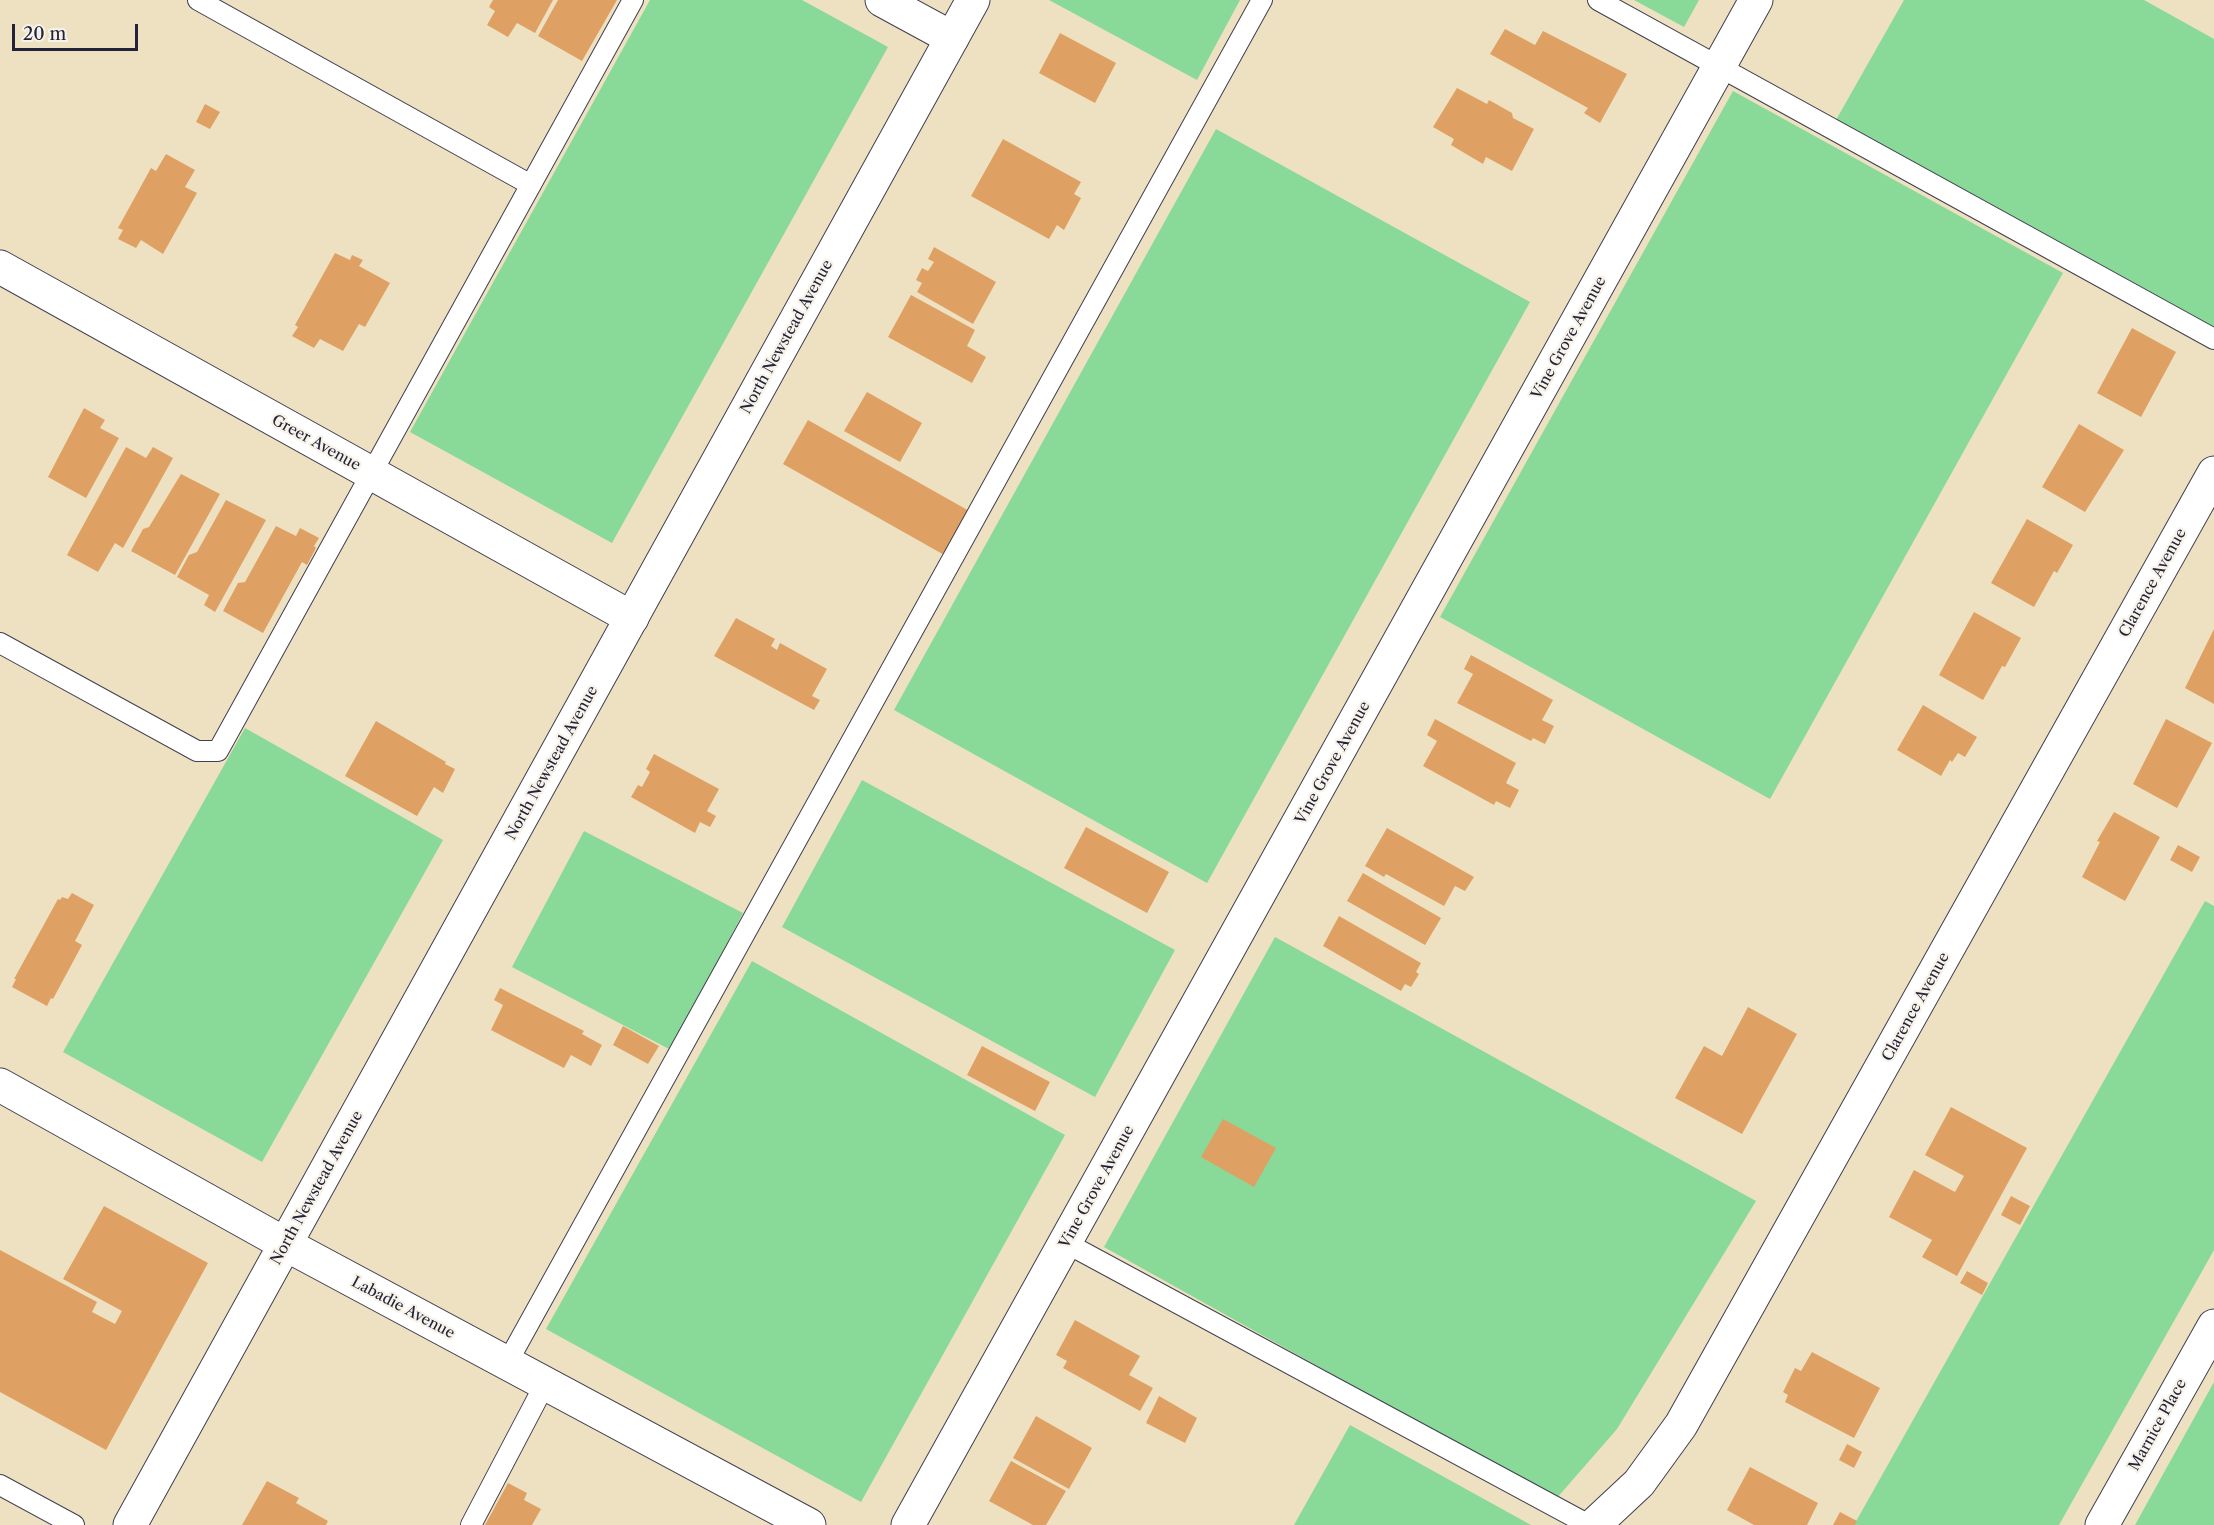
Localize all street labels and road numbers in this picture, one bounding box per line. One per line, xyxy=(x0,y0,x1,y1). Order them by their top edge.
street label: North Newstead Avenue xyxy=(737,257,837,417)
street label: Vine Grove Avenue xyxy=(1528,273,1610,403)
street label: Greer Avenue xyxy=(269,411,363,475)
street label: Clarence Avenue xyxy=(2116,526,2190,640)
street label: North Newstead Avenue xyxy=(502,683,602,843)
street label: Vine Grove Avenue xyxy=(1292,698,1374,828)
street label: Clarence Avenue xyxy=(1879,950,1953,1064)
street label: North Newstead Avenue xyxy=(267,1108,367,1268)
street label: Vine Grove Avenue xyxy=(1056,1122,1138,1252)
street label: Labadie Avenue xyxy=(348,1273,458,1343)
street label: Marnice Place xyxy=(2125,1376,2191,1474)

